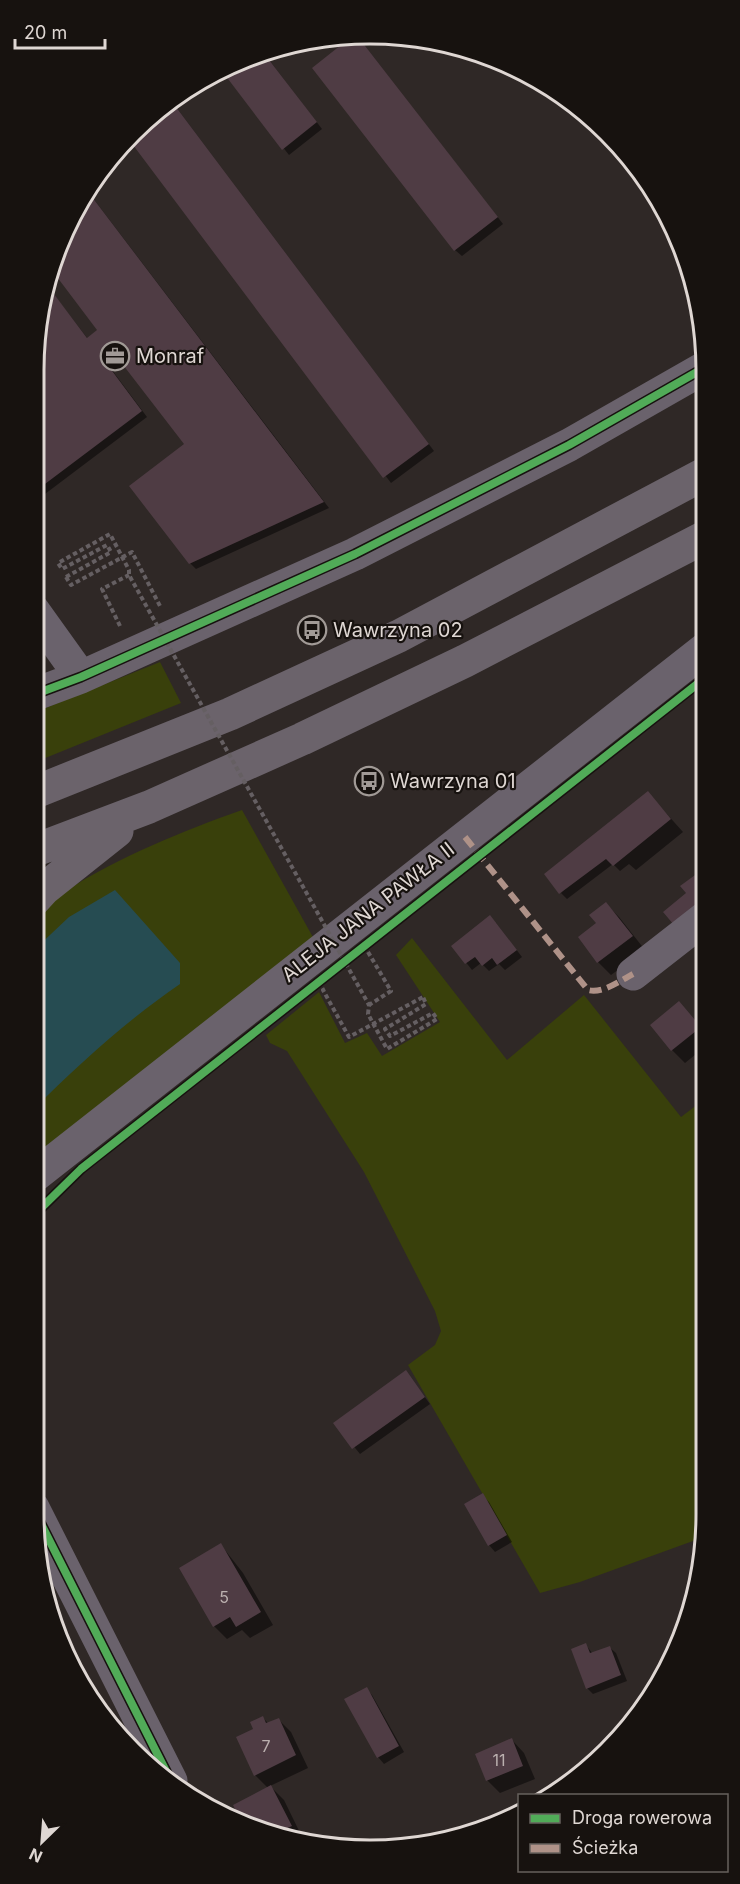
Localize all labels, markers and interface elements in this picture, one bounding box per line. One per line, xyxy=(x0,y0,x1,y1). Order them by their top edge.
scale bar xyxy=(15,12,105,50)
text: 20 m xyxy=(24,22,67,43)
office icon: Monraf xyxy=(99,340,131,372)
place label: Monraf xyxy=(136,344,205,368)
bus stop icon: Wawrzyna 02 xyxy=(296,614,328,646)
place label: Wawrzyna 02 xyxy=(333,618,463,642)
bus stop icon: Wawrzyna 01 xyxy=(353,765,385,797)
place label: Wawrzyna 01 xyxy=(390,769,516,793)
street label: ALEJA JANA PAWŁA II xyxy=(277,837,459,987)
house number: 5 xyxy=(219,1587,229,1607)
house number: 7 xyxy=(261,1736,271,1756)
house number: 11 xyxy=(492,1750,506,1770)
legend xyxy=(518,1794,728,1872)
text: Droga rowerowa xyxy=(572,1807,712,1828)
north arrow xyxy=(12,1812,72,1872)
text: Ścieżka xyxy=(572,1836,638,1858)
text: N xyxy=(26,1844,45,1867)

